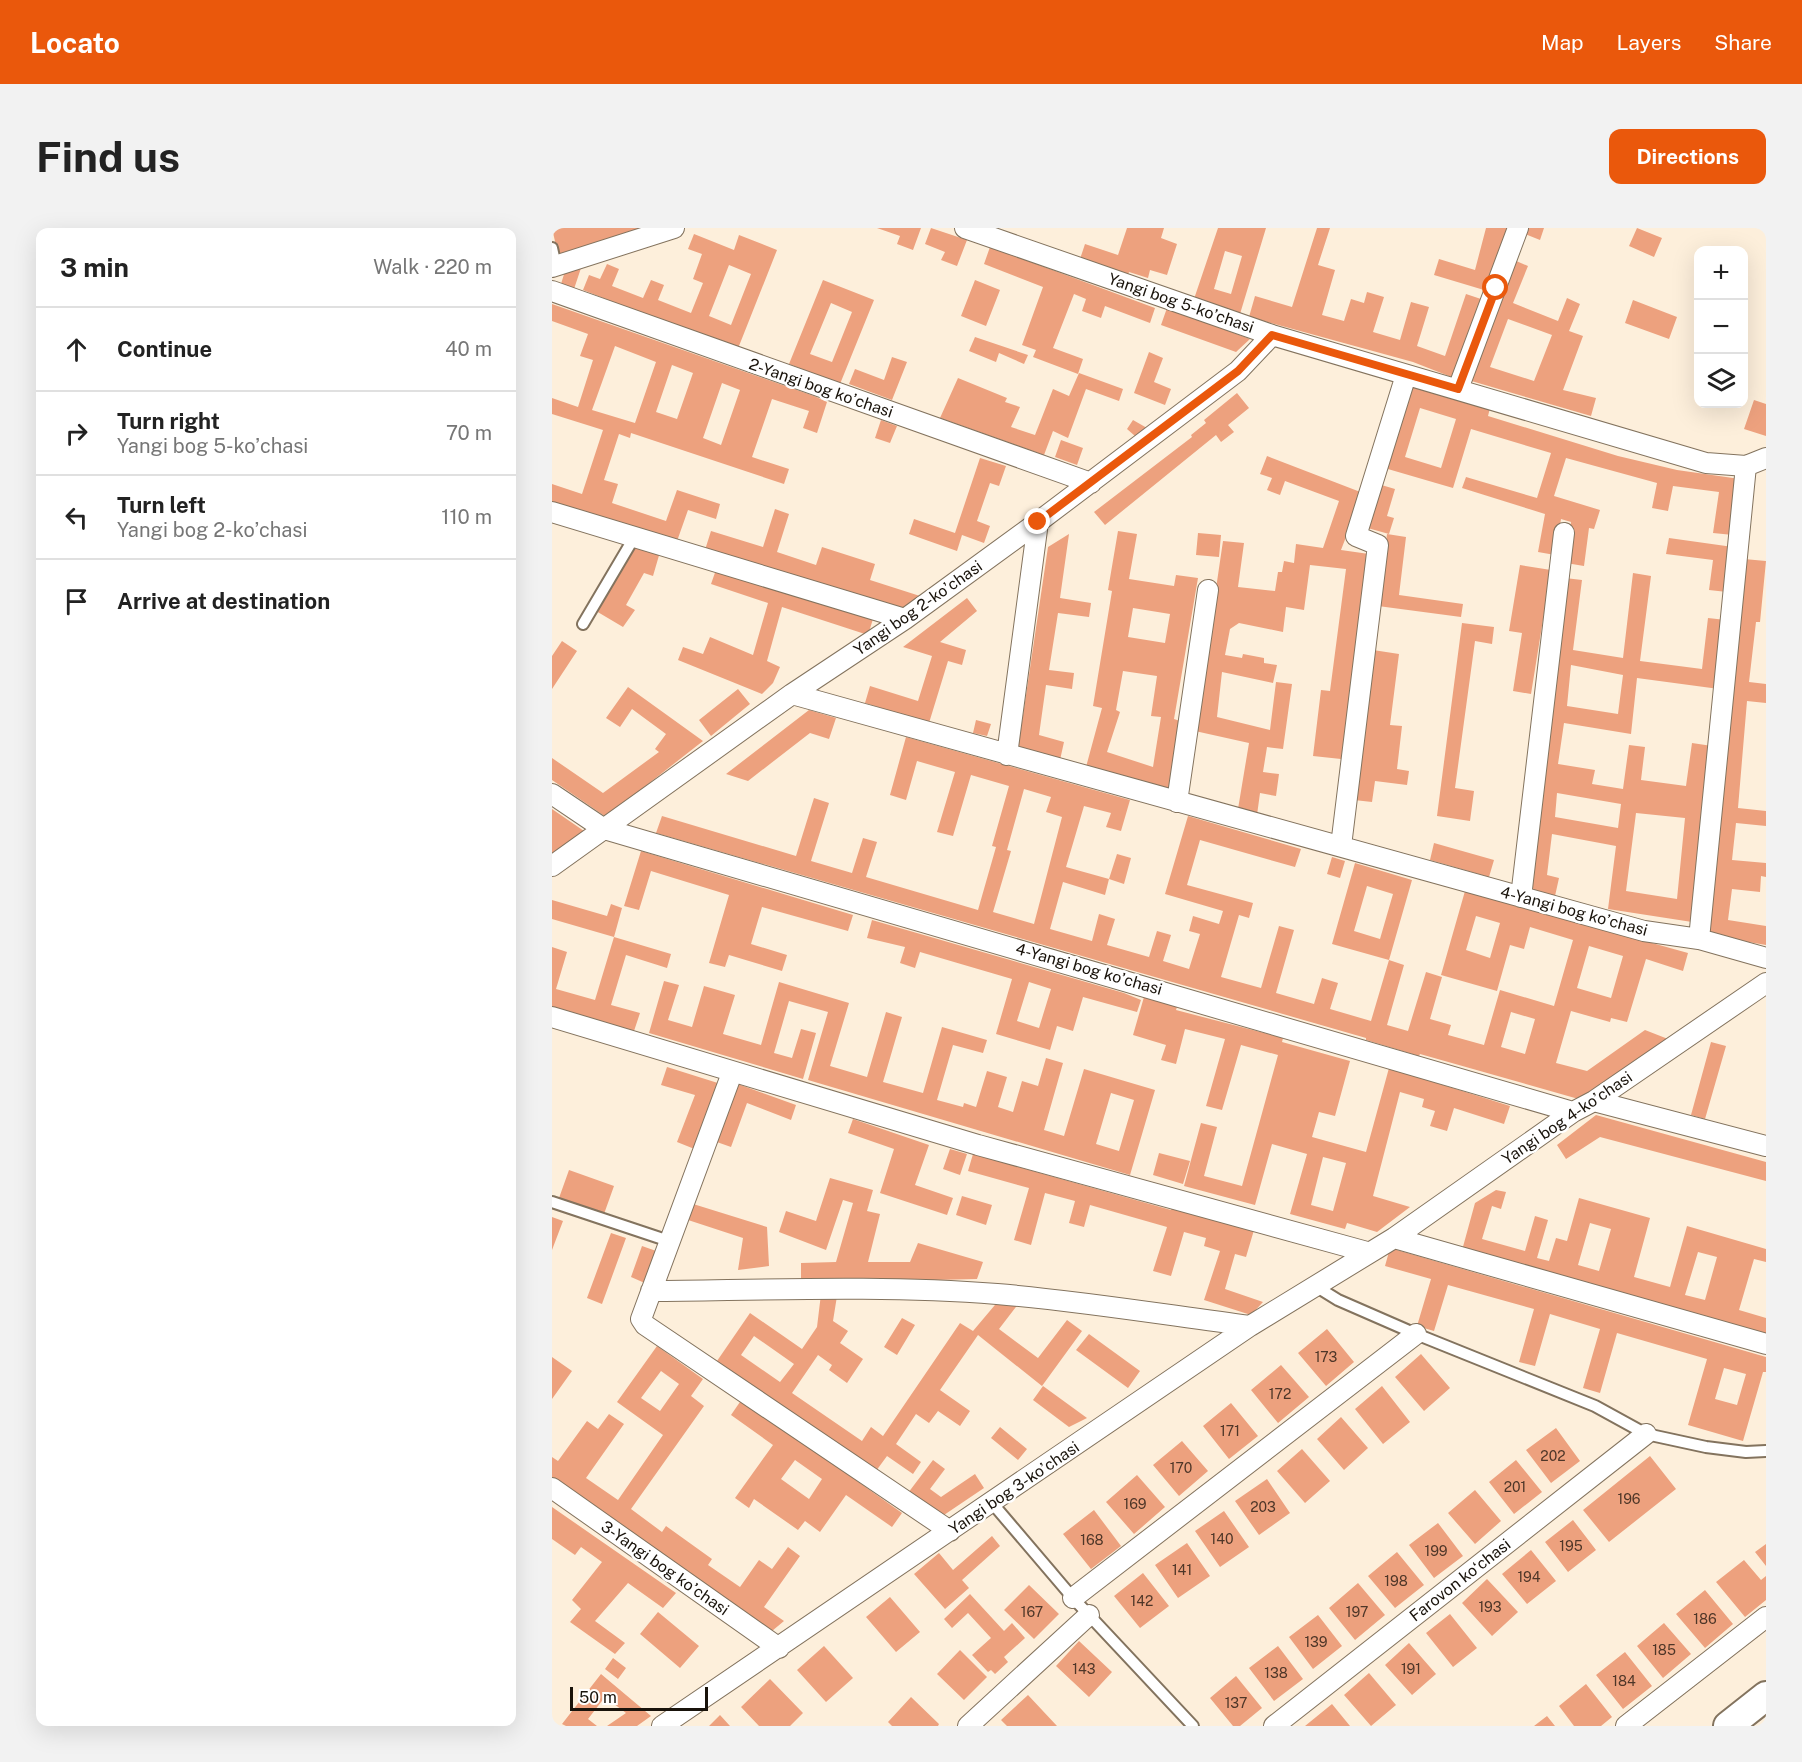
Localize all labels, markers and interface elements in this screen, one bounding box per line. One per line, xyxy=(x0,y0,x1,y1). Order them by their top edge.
text: Locato xyxy=(30,26,120,59)
text: Map xyxy=(1541,30,1584,55)
text: Layers xyxy=(1617,30,1681,55)
text: Share xyxy=(1714,30,1772,55)
button: Directions xyxy=(1609,129,1766,184)
text: Find us xyxy=(36,132,180,181)
map controls xyxy=(1694,246,1748,408)
button: + xyxy=(1694,246,1748,300)
text: 3 min xyxy=(60,252,129,283)
text: Walk · 220 m xyxy=(373,255,492,279)
street label: Yangi bog 5-koʼchasi xyxy=(1106,269,1256,337)
route start xyxy=(1482,274,1508,300)
button: − xyxy=(1694,300,1748,354)
icon: ahead xyxy=(60,333,93,366)
text: Continue xyxy=(117,336,212,362)
text: 40 m xyxy=(445,337,492,361)
street label: 2-Yangi bog koʼchasi xyxy=(746,354,896,422)
button: layers xyxy=(1694,354,1748,408)
text: Turn right xyxy=(117,408,220,434)
icon: right xyxy=(60,417,93,450)
text: 70 m xyxy=(446,421,492,445)
text: Yangi bog 5-koʼchasi xyxy=(117,434,308,458)
text: Turn left xyxy=(117,492,206,518)
icon: left xyxy=(60,501,93,534)
text: 110 m xyxy=(441,505,492,529)
route end xyxy=(1024,508,1050,534)
text: Yangi bog 2-koʼchasi xyxy=(117,518,307,542)
street label: Yangi bog 2-koʼchasi xyxy=(850,557,986,659)
icon: arrive xyxy=(60,585,93,618)
text: Arrive at destination xyxy=(117,588,330,614)
street label: 4-Yangi bog koʼchasi xyxy=(1498,882,1650,940)
street label: 4-Yangi bog koʼchasi xyxy=(1014,939,1164,999)
street label: Yangi bog 4-koʼchasi xyxy=(1498,1067,1636,1169)
house number: 173 xyxy=(1315,1349,1338,1365)
house number: 172 xyxy=(1269,1386,1291,1402)
house number: 171 xyxy=(1220,1423,1240,1439)
street label: Yangi bog 3-koʼchasi xyxy=(945,1437,1083,1539)
house number: 202 xyxy=(1540,1448,1566,1464)
house number: 170 xyxy=(1170,1460,1192,1476)
house number: 201 xyxy=(1504,1479,1526,1495)
house number: 196 xyxy=(1617,1491,1641,1507)
house number: 169 xyxy=(1123,1496,1147,1512)
house number: 203 xyxy=(1250,1499,1276,1515)
street label: 3-Yangi bog koʼchasi xyxy=(597,1517,733,1619)
house number: 140 xyxy=(1210,1531,1234,1547)
house number: 168 xyxy=(1080,1532,1104,1548)
street label: Farovon koʻchasi xyxy=(1406,1535,1514,1625)
house number: 195 xyxy=(1559,1538,1583,1554)
house number: 199 xyxy=(1424,1543,1448,1559)
house number: 141 xyxy=(1172,1562,1192,1578)
house number: 194 xyxy=(1517,1569,1541,1585)
house number: 198 xyxy=(1384,1573,1408,1589)
house number: 142 xyxy=(1131,1593,1153,1609)
house number: 193 xyxy=(1478,1599,1502,1615)
house number: 167 xyxy=(1021,1604,1043,1620)
house number: 197 xyxy=(1346,1604,1368,1620)
house number: 186 xyxy=(1693,1611,1717,1627)
house number: 139 xyxy=(1304,1634,1328,1650)
house number: 185 xyxy=(1652,1642,1676,1658)
house number: 143 xyxy=(1072,1661,1096,1677)
house number: 191 xyxy=(1401,1661,1421,1677)
house number: 138 xyxy=(1264,1665,1288,1681)
house number: 184 xyxy=(1612,1673,1636,1689)
scale bar xyxy=(570,1684,708,1712)
text: 50 m xyxy=(579,1688,617,1707)
house number: 137 xyxy=(1225,1695,1247,1711)

